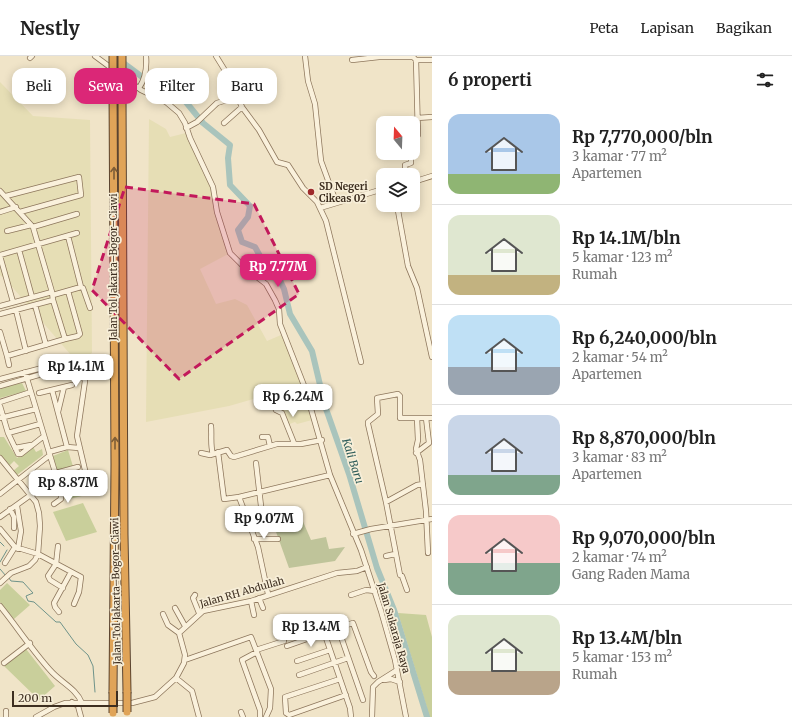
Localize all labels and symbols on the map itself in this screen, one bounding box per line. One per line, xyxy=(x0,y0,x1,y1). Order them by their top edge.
north arrow xyxy=(376,116,420,160)
one-way arrow xyxy=(110,167,118,180)
place label: SD Negeri Cikeas 02 xyxy=(319,180,368,205)
marker: SD Negeri Cikeas 02 xyxy=(306,187,316,197)
street label: Jalan Tol Jakarta–Bogor–Ciawi xyxy=(107,193,120,342)
pin: Rp 7.77M xyxy=(237,254,319,288)
pin: Rp 14.1M xyxy=(35,354,117,388)
pin: Rp 6.24M xyxy=(252,384,334,418)
water label: Kali Baru xyxy=(339,436,367,485)
one-way arrow xyxy=(111,437,119,450)
pin: Rp 8.87M xyxy=(27,470,109,504)
pin: Rp 9.07M xyxy=(223,506,305,540)
street label: Jalan Tol Jakarta–Bogor–Ciawi xyxy=(108,517,124,666)
street label: Jalan RH Abdullah xyxy=(197,574,286,611)
street label: Jalan Sukaraja Raya xyxy=(375,580,413,675)
pin: Rp 13.4M xyxy=(270,614,352,648)
scale bar xyxy=(12,689,118,708)

